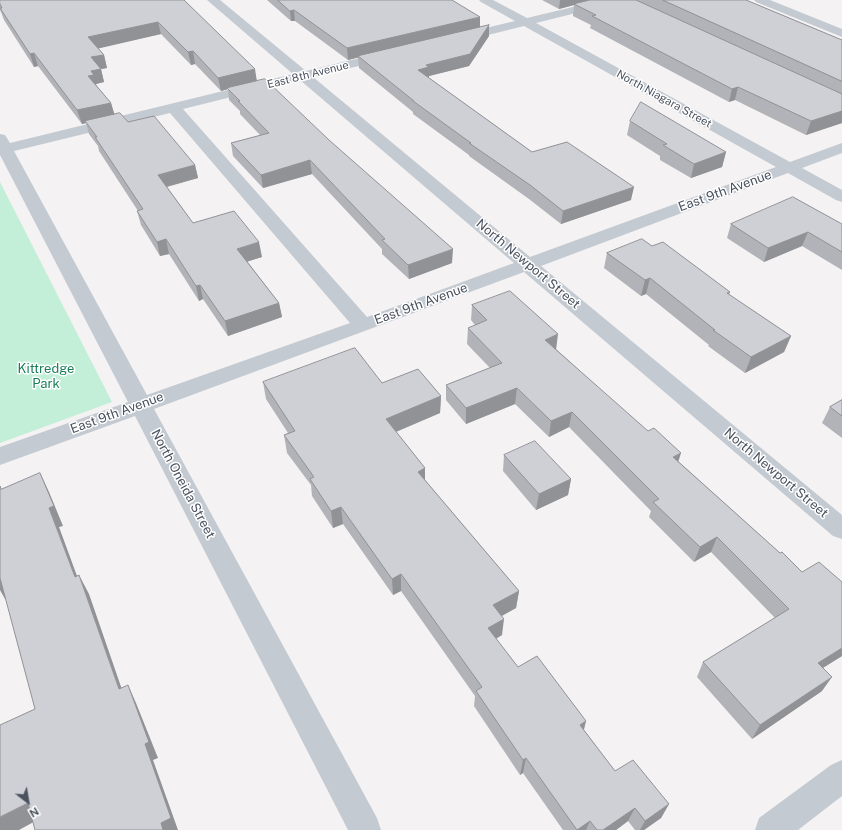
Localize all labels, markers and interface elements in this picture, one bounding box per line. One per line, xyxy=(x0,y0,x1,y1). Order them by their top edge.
street label: East 8th Avenue xyxy=(266,59,350,91)
street label: North Niagara Street xyxy=(614,67,714,131)
street label: East 9th Avenue xyxy=(676,167,774,215)
street label: North Newport Street xyxy=(473,216,583,312)
street label: East 9th Avenue xyxy=(372,280,470,328)
park label: Kittredge Park xyxy=(18,361,74,392)
street label: East 9th Avenue xyxy=(68,389,166,437)
street label: North Newport Street xyxy=(721,425,831,521)
street label: North Oneida Street xyxy=(148,427,218,541)
north arrow xyxy=(8,782,48,822)
text: N xyxy=(27,805,41,820)

